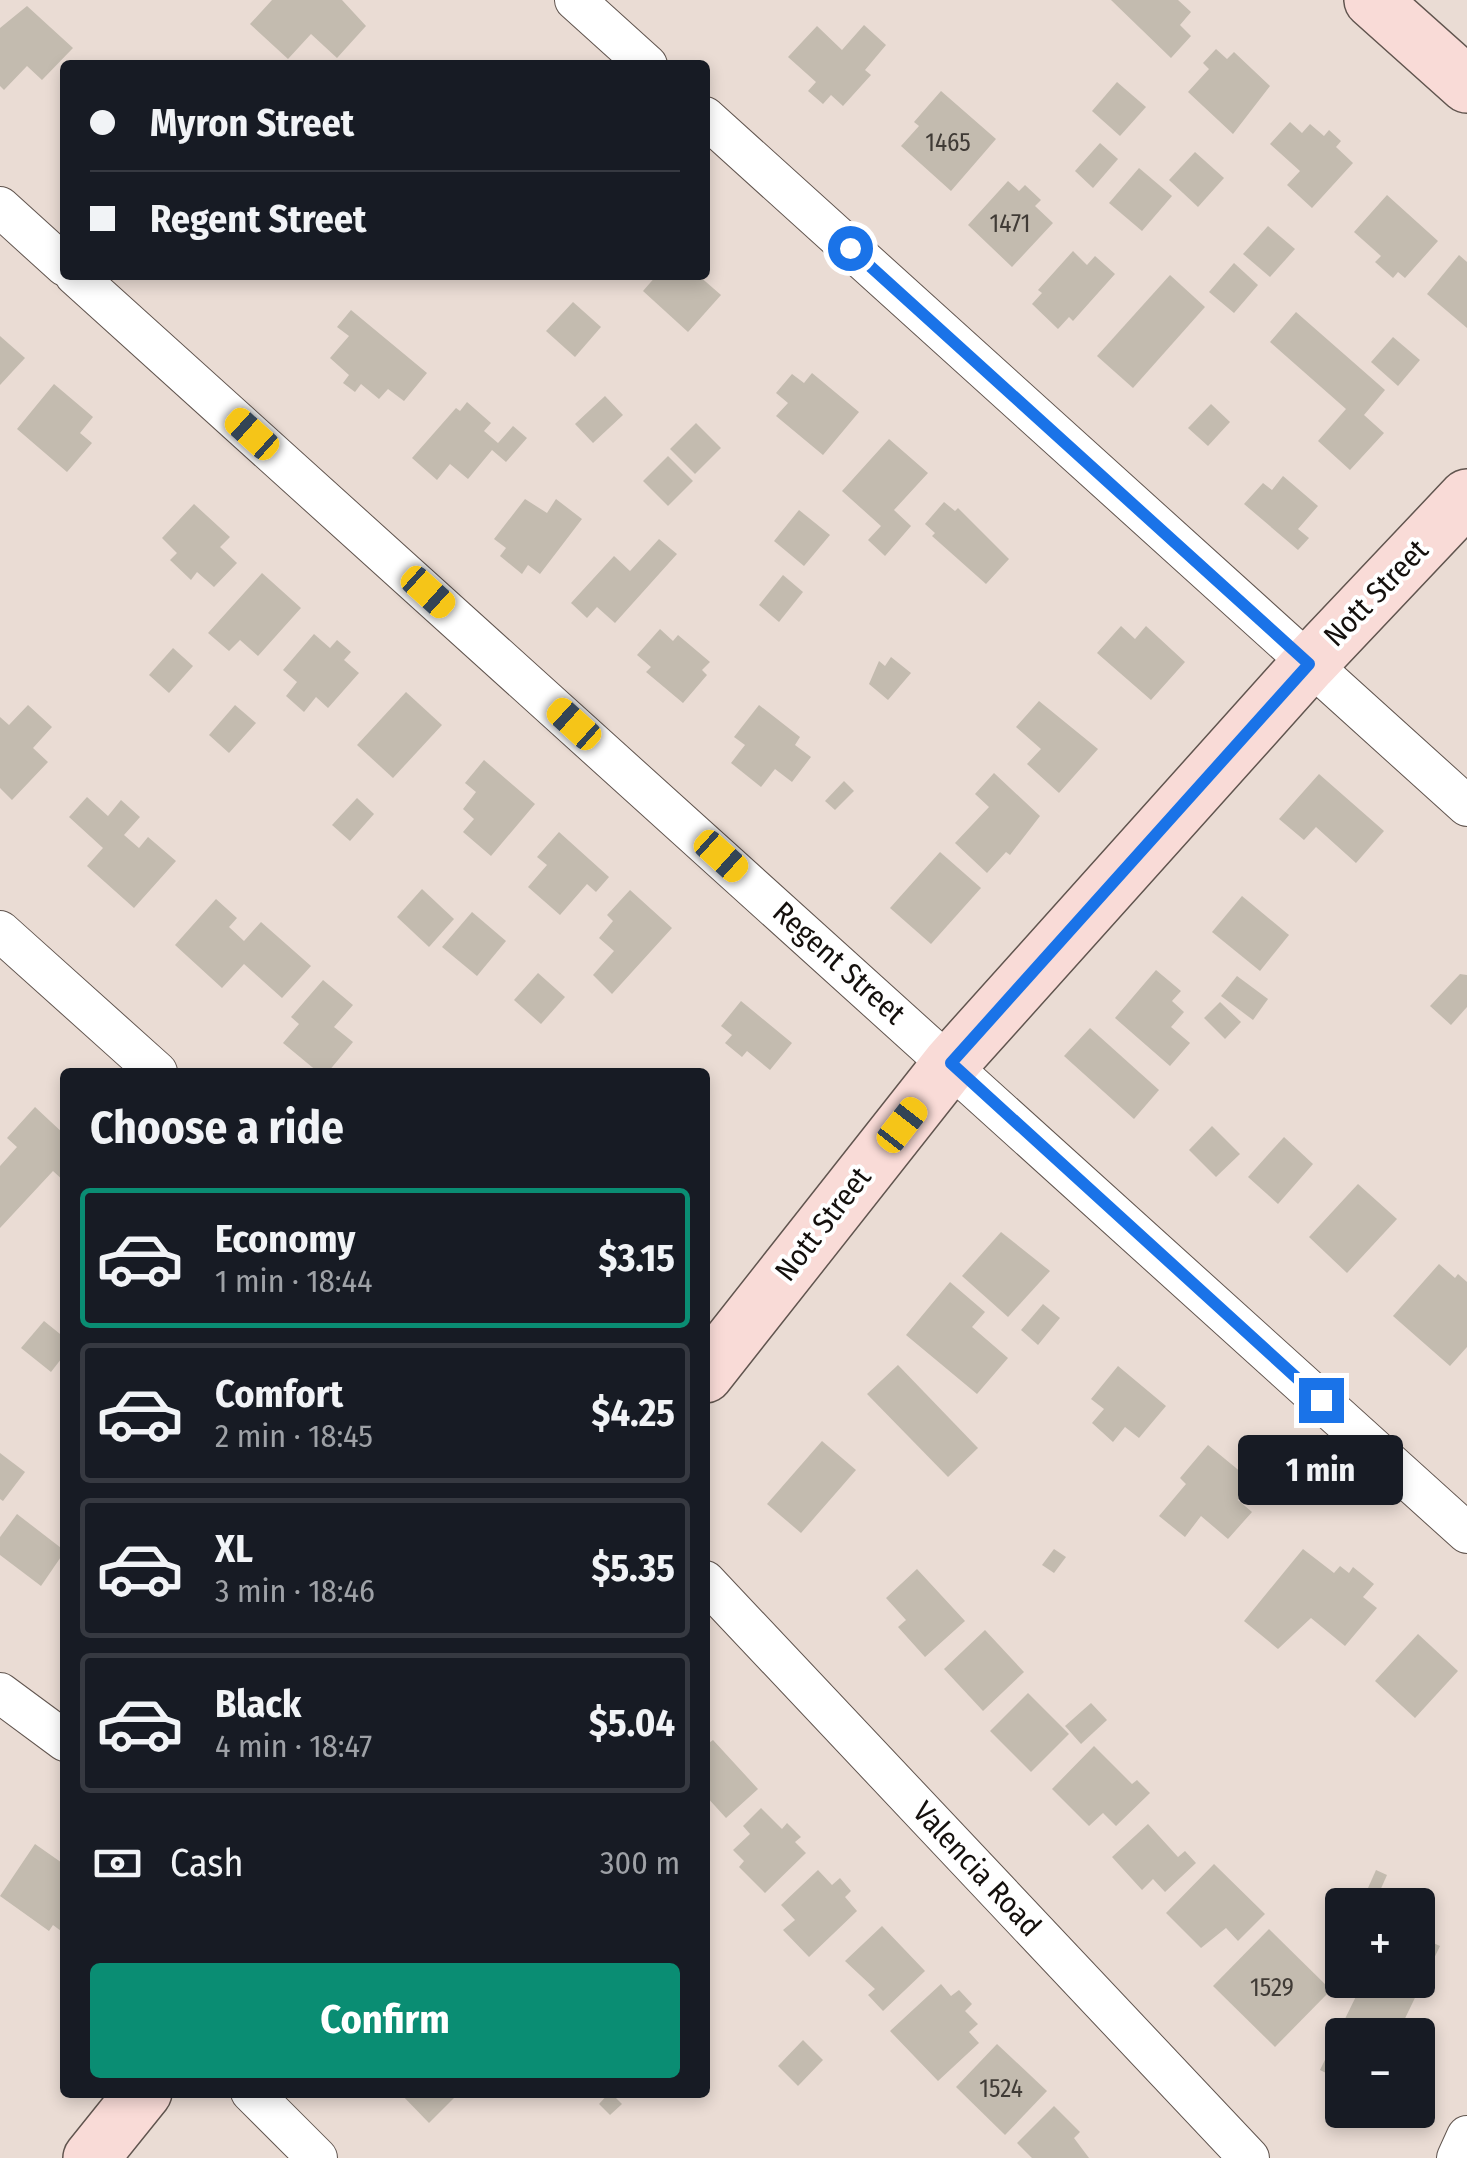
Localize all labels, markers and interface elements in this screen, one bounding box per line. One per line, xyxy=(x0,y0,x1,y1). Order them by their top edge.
text: Myron Street xyxy=(150,100,354,146)
house number: 1465 xyxy=(925,128,971,158)
text: Regent Street xyxy=(150,196,366,242)
house number: 1471 xyxy=(990,209,1030,239)
route start xyxy=(828,226,873,271)
car xyxy=(220,403,284,465)
street label: Nott Street xyxy=(1316,532,1436,654)
car xyxy=(396,561,460,623)
car xyxy=(542,693,606,755)
car xyxy=(689,825,753,887)
street label: Regent Street xyxy=(765,894,913,1032)
car xyxy=(872,1092,932,1158)
text: Choose a ride xyxy=(90,1101,344,1155)
street label: Nott Street xyxy=(767,1160,879,1288)
icon: car xyxy=(95,1213,185,1303)
text: Economy xyxy=(215,1216,355,1262)
text: $3.15 xyxy=(598,1235,675,1281)
text: 1 min · 18:44 xyxy=(215,1262,372,1300)
icon: car xyxy=(95,1368,185,1458)
text: Comfort xyxy=(215,1371,343,1417)
route end xyxy=(1299,1378,1344,1423)
text: $4.25 xyxy=(592,1390,675,1436)
text: 2 min · 18:45 xyxy=(215,1417,373,1455)
callout: 1 min xyxy=(1238,1435,1404,1505)
text: 1 min xyxy=(1286,1451,1355,1489)
icon: car xyxy=(95,1523,185,1613)
text: XL xyxy=(215,1526,253,1572)
text: $5.35 xyxy=(591,1545,675,1591)
text: 3 min · 18:46 xyxy=(215,1572,375,1610)
icon: car xyxy=(95,1678,185,1768)
text: Black xyxy=(215,1681,301,1727)
text: $5.04 xyxy=(589,1700,675,1746)
text: 4 min · 18:47 xyxy=(215,1727,372,1765)
street label: Valencia Road xyxy=(905,1794,1049,1944)
icon: cash xyxy=(90,1836,145,1891)
text: Cash xyxy=(170,1840,244,1886)
text: 300 m xyxy=(600,1844,680,1882)
map controls xyxy=(1325,1888,1435,2128)
button: + xyxy=(1325,1888,1435,1998)
button: Confirm xyxy=(90,1963,680,2078)
house number: 1529 xyxy=(1250,1973,1294,2003)
button: − xyxy=(1325,2018,1435,2128)
house number: 1524 xyxy=(979,2074,1023,2104)

